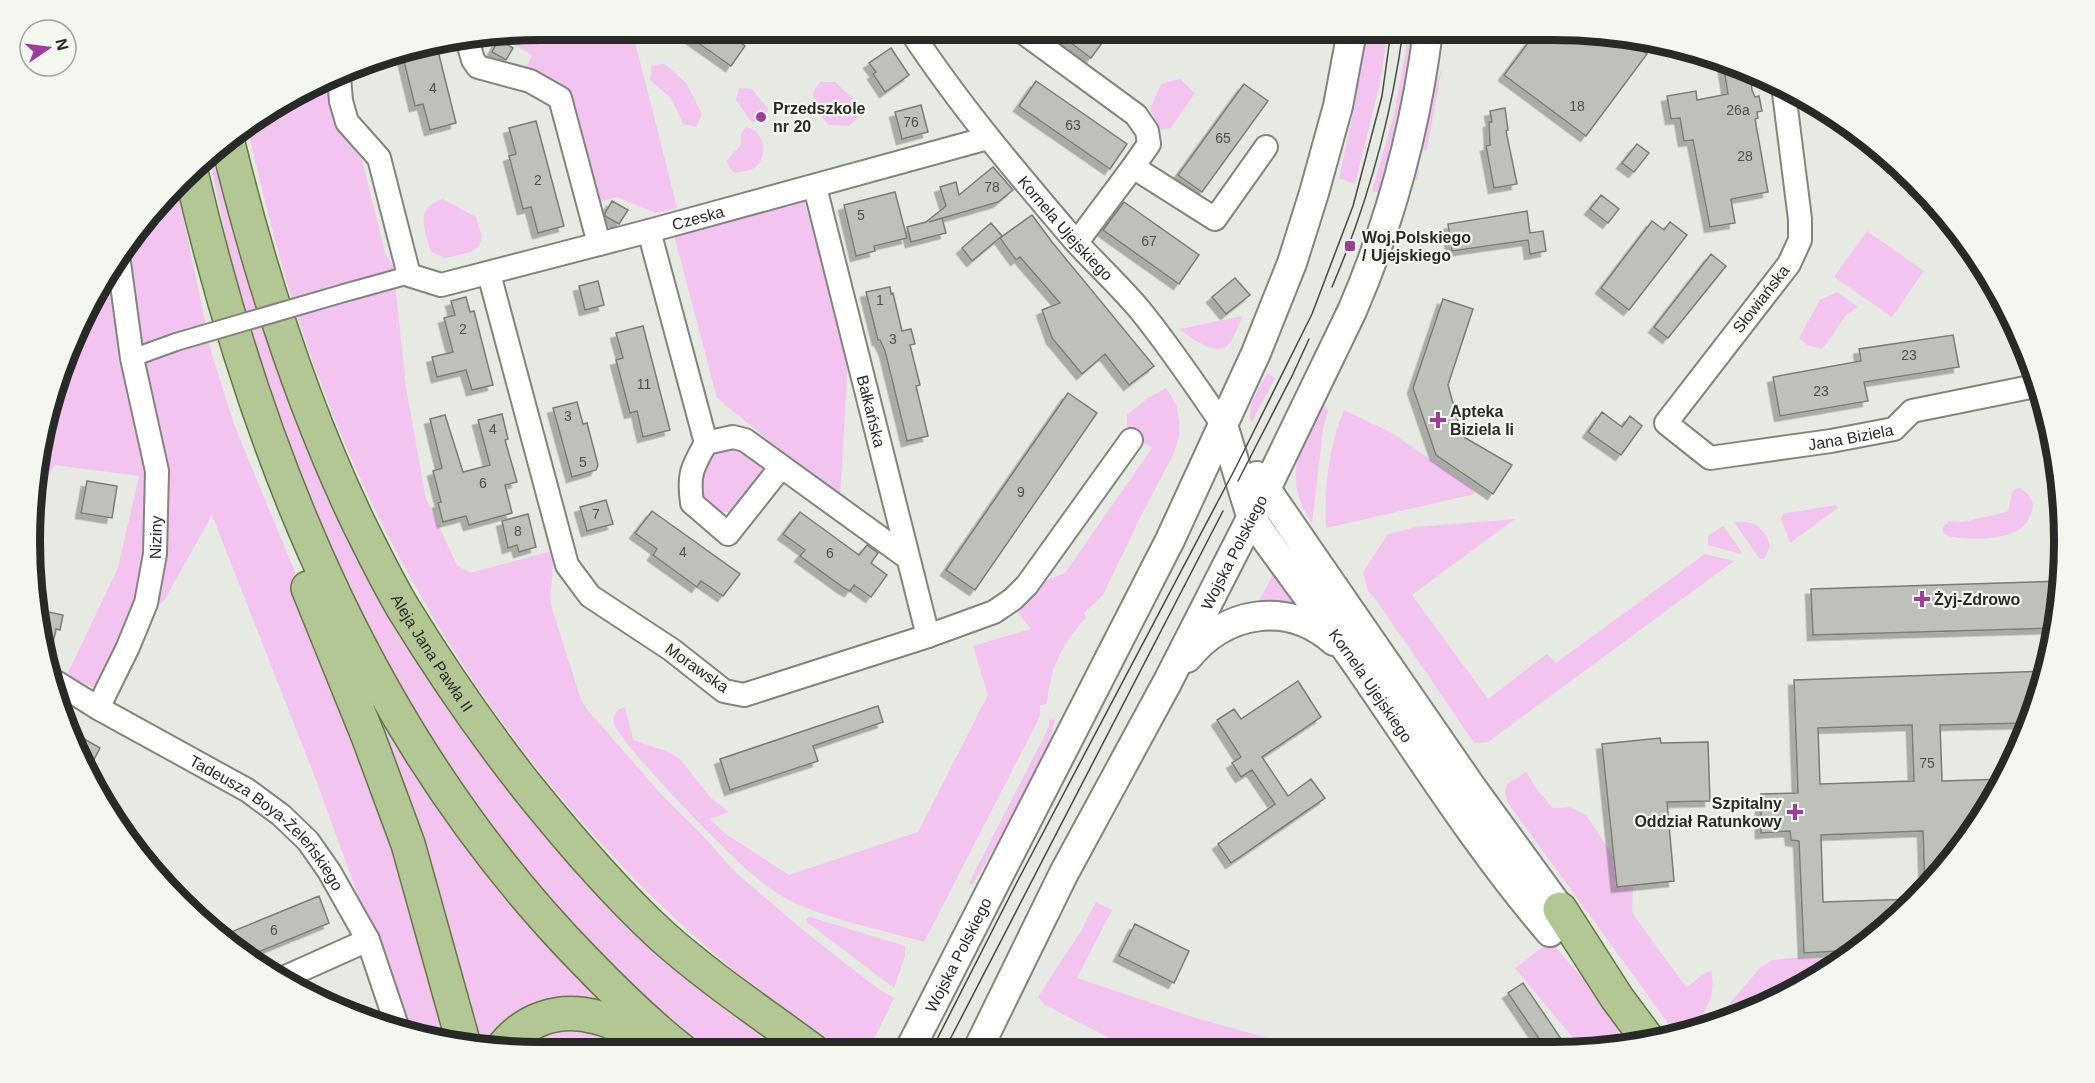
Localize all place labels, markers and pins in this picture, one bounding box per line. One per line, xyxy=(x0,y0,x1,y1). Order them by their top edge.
place label: Przedszkole nr 20 xyxy=(773,100,866,135)
marker: Przedszkole nr 20 xyxy=(754,110,768,124)
place label: Woj.Polskiego / Ujejskiego xyxy=(1362,229,1471,264)
marker: Woj.Polskiego / Ujejskiego xyxy=(1343,239,1357,253)
place label: Apteka Biziela Ii xyxy=(1450,403,1514,438)
marker: Apteka Biziela Ii xyxy=(1431,413,1445,427)
place label: Żyj-Zdrowo xyxy=(1934,591,2020,608)
marker: Żyj-Zdrowo xyxy=(1915,592,1929,606)
place label: Szpitalny Oddział Ratunkowy xyxy=(1634,795,1782,830)
marker: Szpitalny Oddział Ratunkowy xyxy=(1786,803,1804,821)

